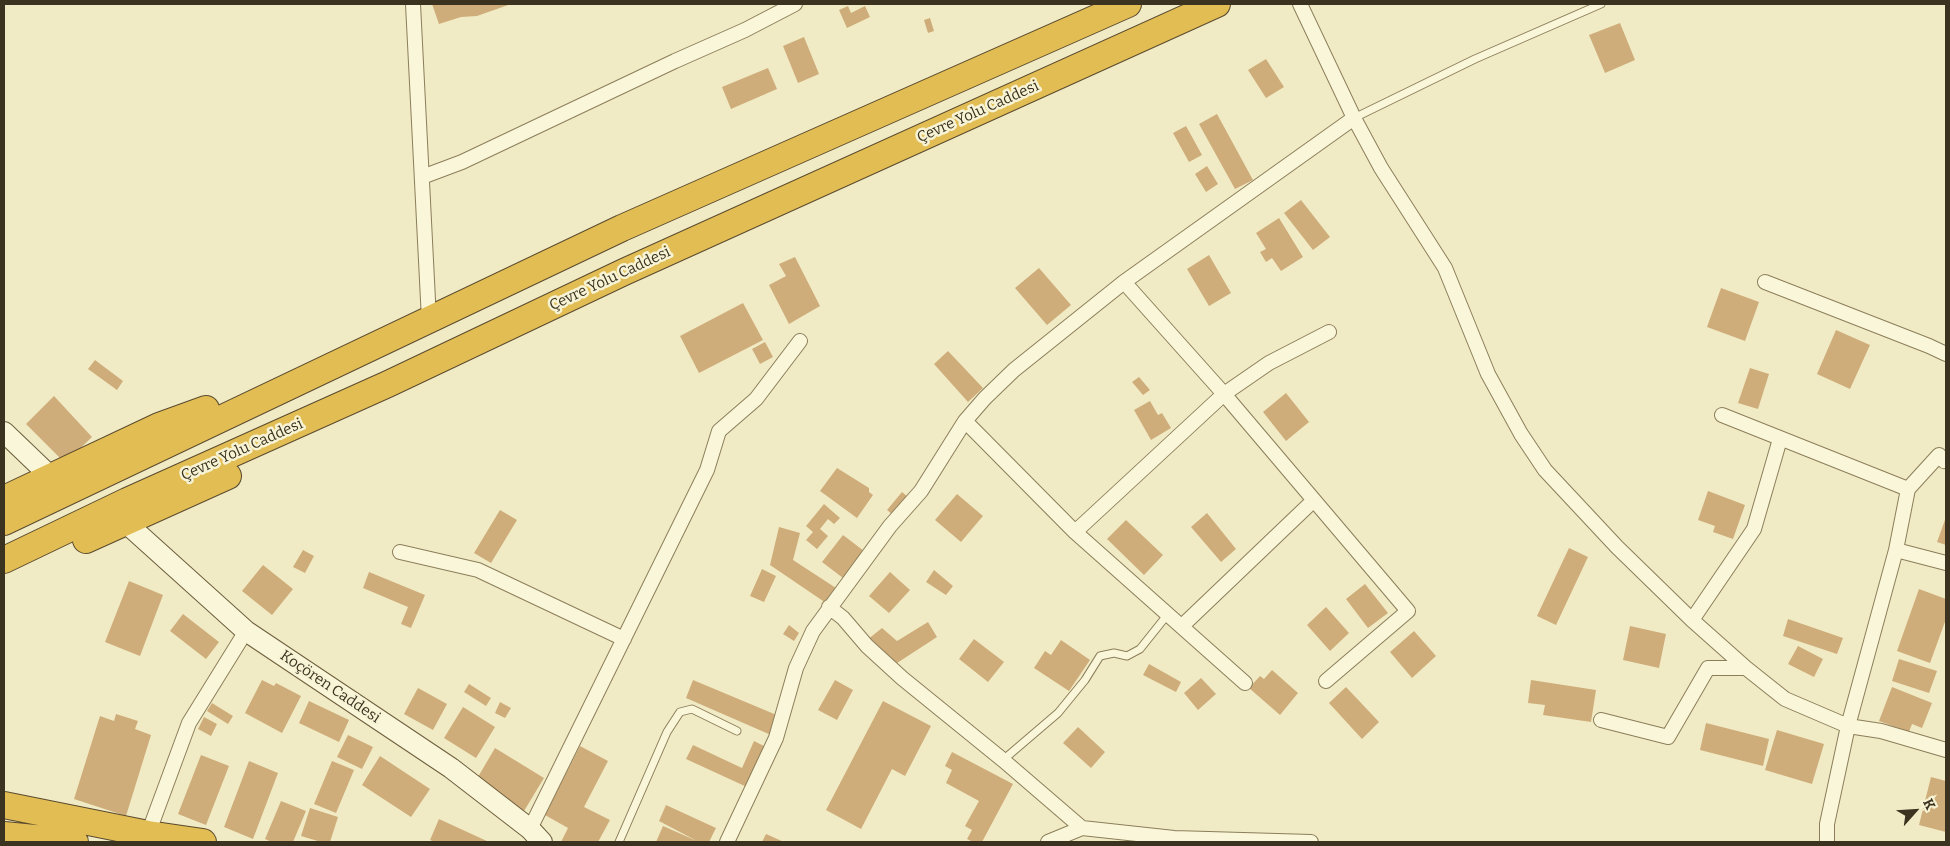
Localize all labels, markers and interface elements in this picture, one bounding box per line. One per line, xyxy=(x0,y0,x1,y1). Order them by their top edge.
street label: Çevre Yolu Caddesi xyxy=(914,77,1042,147)
street label: Çevre Yolu Caddesi xyxy=(547,243,673,315)
street label: Çevre Yolu Caddesi xyxy=(178,415,306,485)
street label: Koçören Caddesi xyxy=(277,647,383,727)
north arrow xyxy=(1890,786,1940,836)
text: K xyxy=(1919,796,1939,812)

